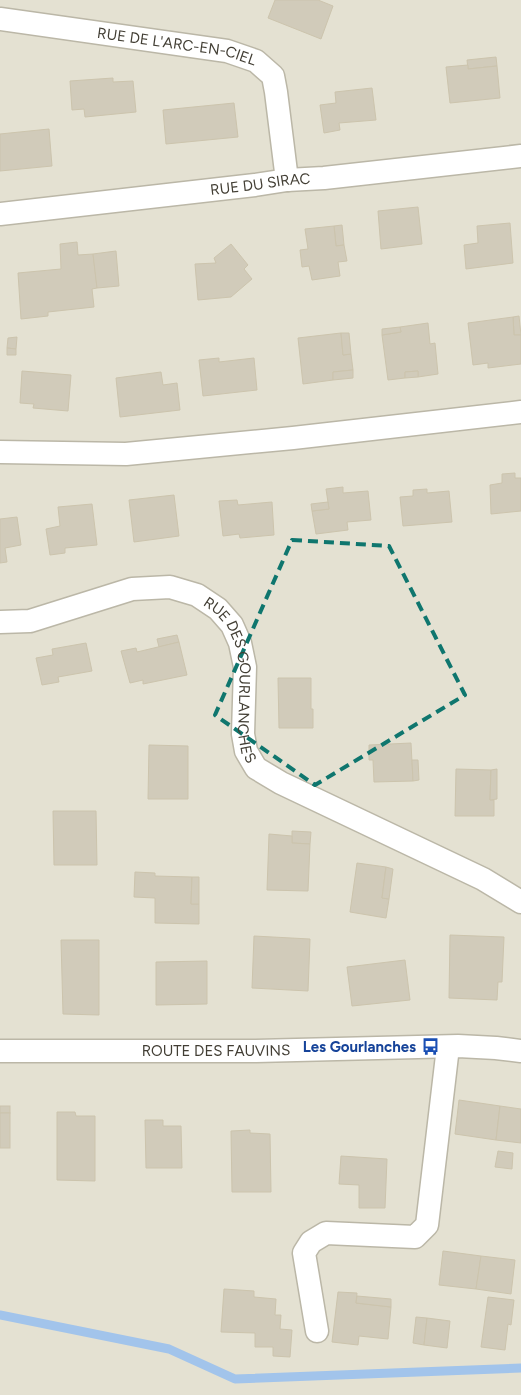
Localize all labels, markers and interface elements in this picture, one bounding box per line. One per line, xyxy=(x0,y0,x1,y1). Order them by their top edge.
street label: RUE DE L'ARC-EN-CIEL xyxy=(96,24,259,69)
street label: RUE DU SIRAC xyxy=(209,170,311,199)
street label: RUE DES GOURLANCHES xyxy=(200,593,260,766)
bus stop icon: Les Gourlanches xyxy=(420,1037,440,1057)
place label: Les Gourlanches xyxy=(303,1038,416,1056)
street label: ROUTE DES FAUVINS xyxy=(142,1041,291,1060)

